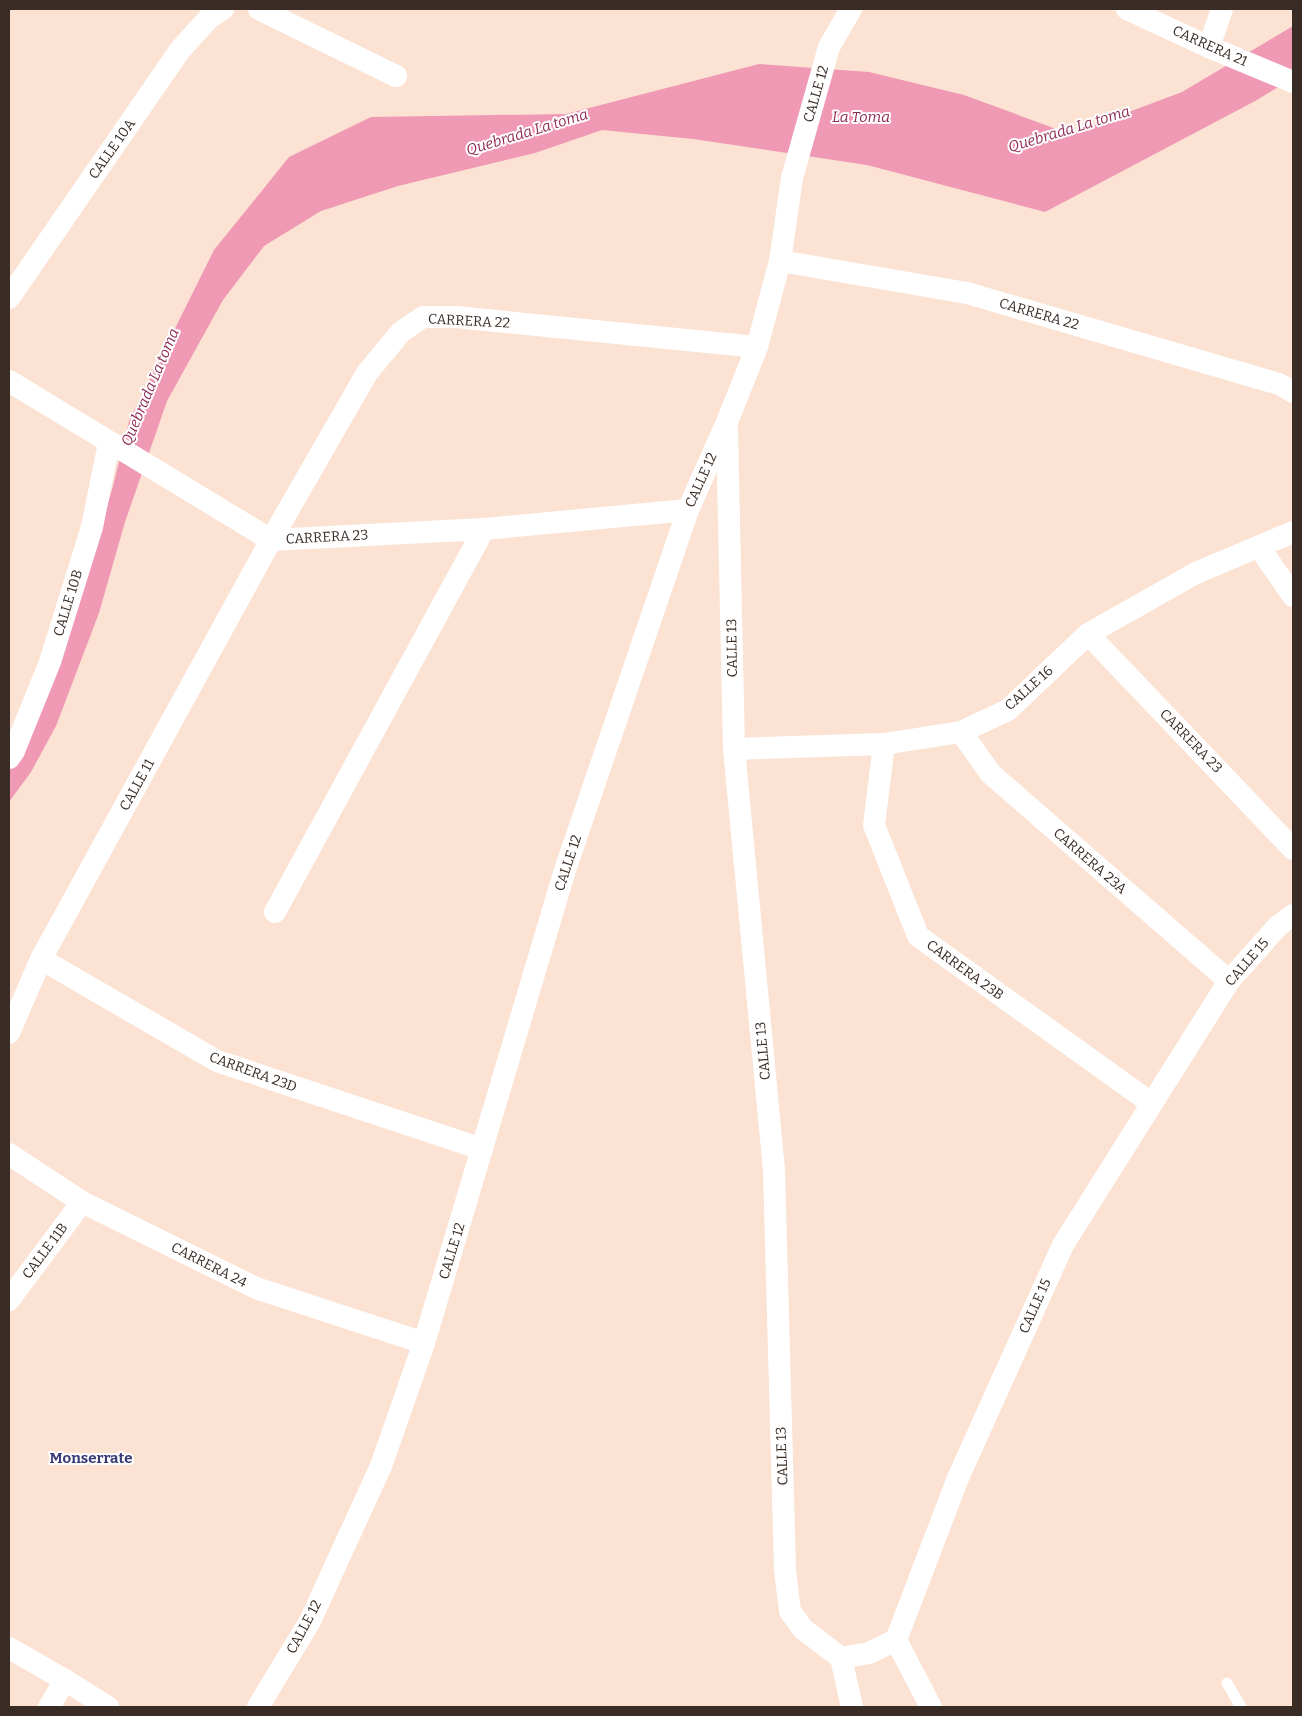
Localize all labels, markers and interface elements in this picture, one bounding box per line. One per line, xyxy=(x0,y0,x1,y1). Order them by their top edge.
street label: CARRERA 21 xyxy=(1170,22,1250,70)
street label: CALLE 12 xyxy=(800,64,832,124)
water label: Quebrada La toma xyxy=(1006,102,1132,156)
water label: Quebrada La toma xyxy=(464,105,590,159)
water label: La Toma xyxy=(832,108,890,126)
street label: CALLE 10A xyxy=(85,116,139,182)
street label: CARRERA 22 xyxy=(997,295,1081,333)
street label: CARRERA 22 xyxy=(428,310,510,332)
water label: Quebrada La toma xyxy=(117,325,183,449)
street label: CALLE 12 xyxy=(681,450,721,510)
street label: CARRERA 23 xyxy=(285,526,369,548)
street label: CALLE 10B xyxy=(50,568,86,638)
street label: CALLE 13 xyxy=(723,619,741,677)
street label: CALLE 16 xyxy=(1001,662,1057,714)
street label: CARRERA 23 xyxy=(1156,705,1226,777)
street label: CALLE 11 xyxy=(116,756,158,814)
street label: CARRERA 23A xyxy=(1050,824,1130,898)
street label: CALLE 12 xyxy=(551,833,585,893)
street label: CALLE 15 xyxy=(1221,934,1273,990)
street label: CARRERA 23B xyxy=(923,936,1007,1004)
street label: CALLE 13 xyxy=(752,1021,774,1081)
street label: CARRERA 23D xyxy=(207,1048,299,1096)
street label: CALLE 11B xyxy=(19,1220,71,1282)
street label: CALLE 12 xyxy=(435,1221,469,1281)
street label: CARRERA 24 xyxy=(168,1239,250,1291)
street label: CALLE 15 xyxy=(1015,1276,1055,1336)
street label: CALLE 13 xyxy=(772,1426,792,1486)
district label: Monserrate xyxy=(50,1449,132,1467)
street label: CALLE 12 xyxy=(283,1597,325,1657)

